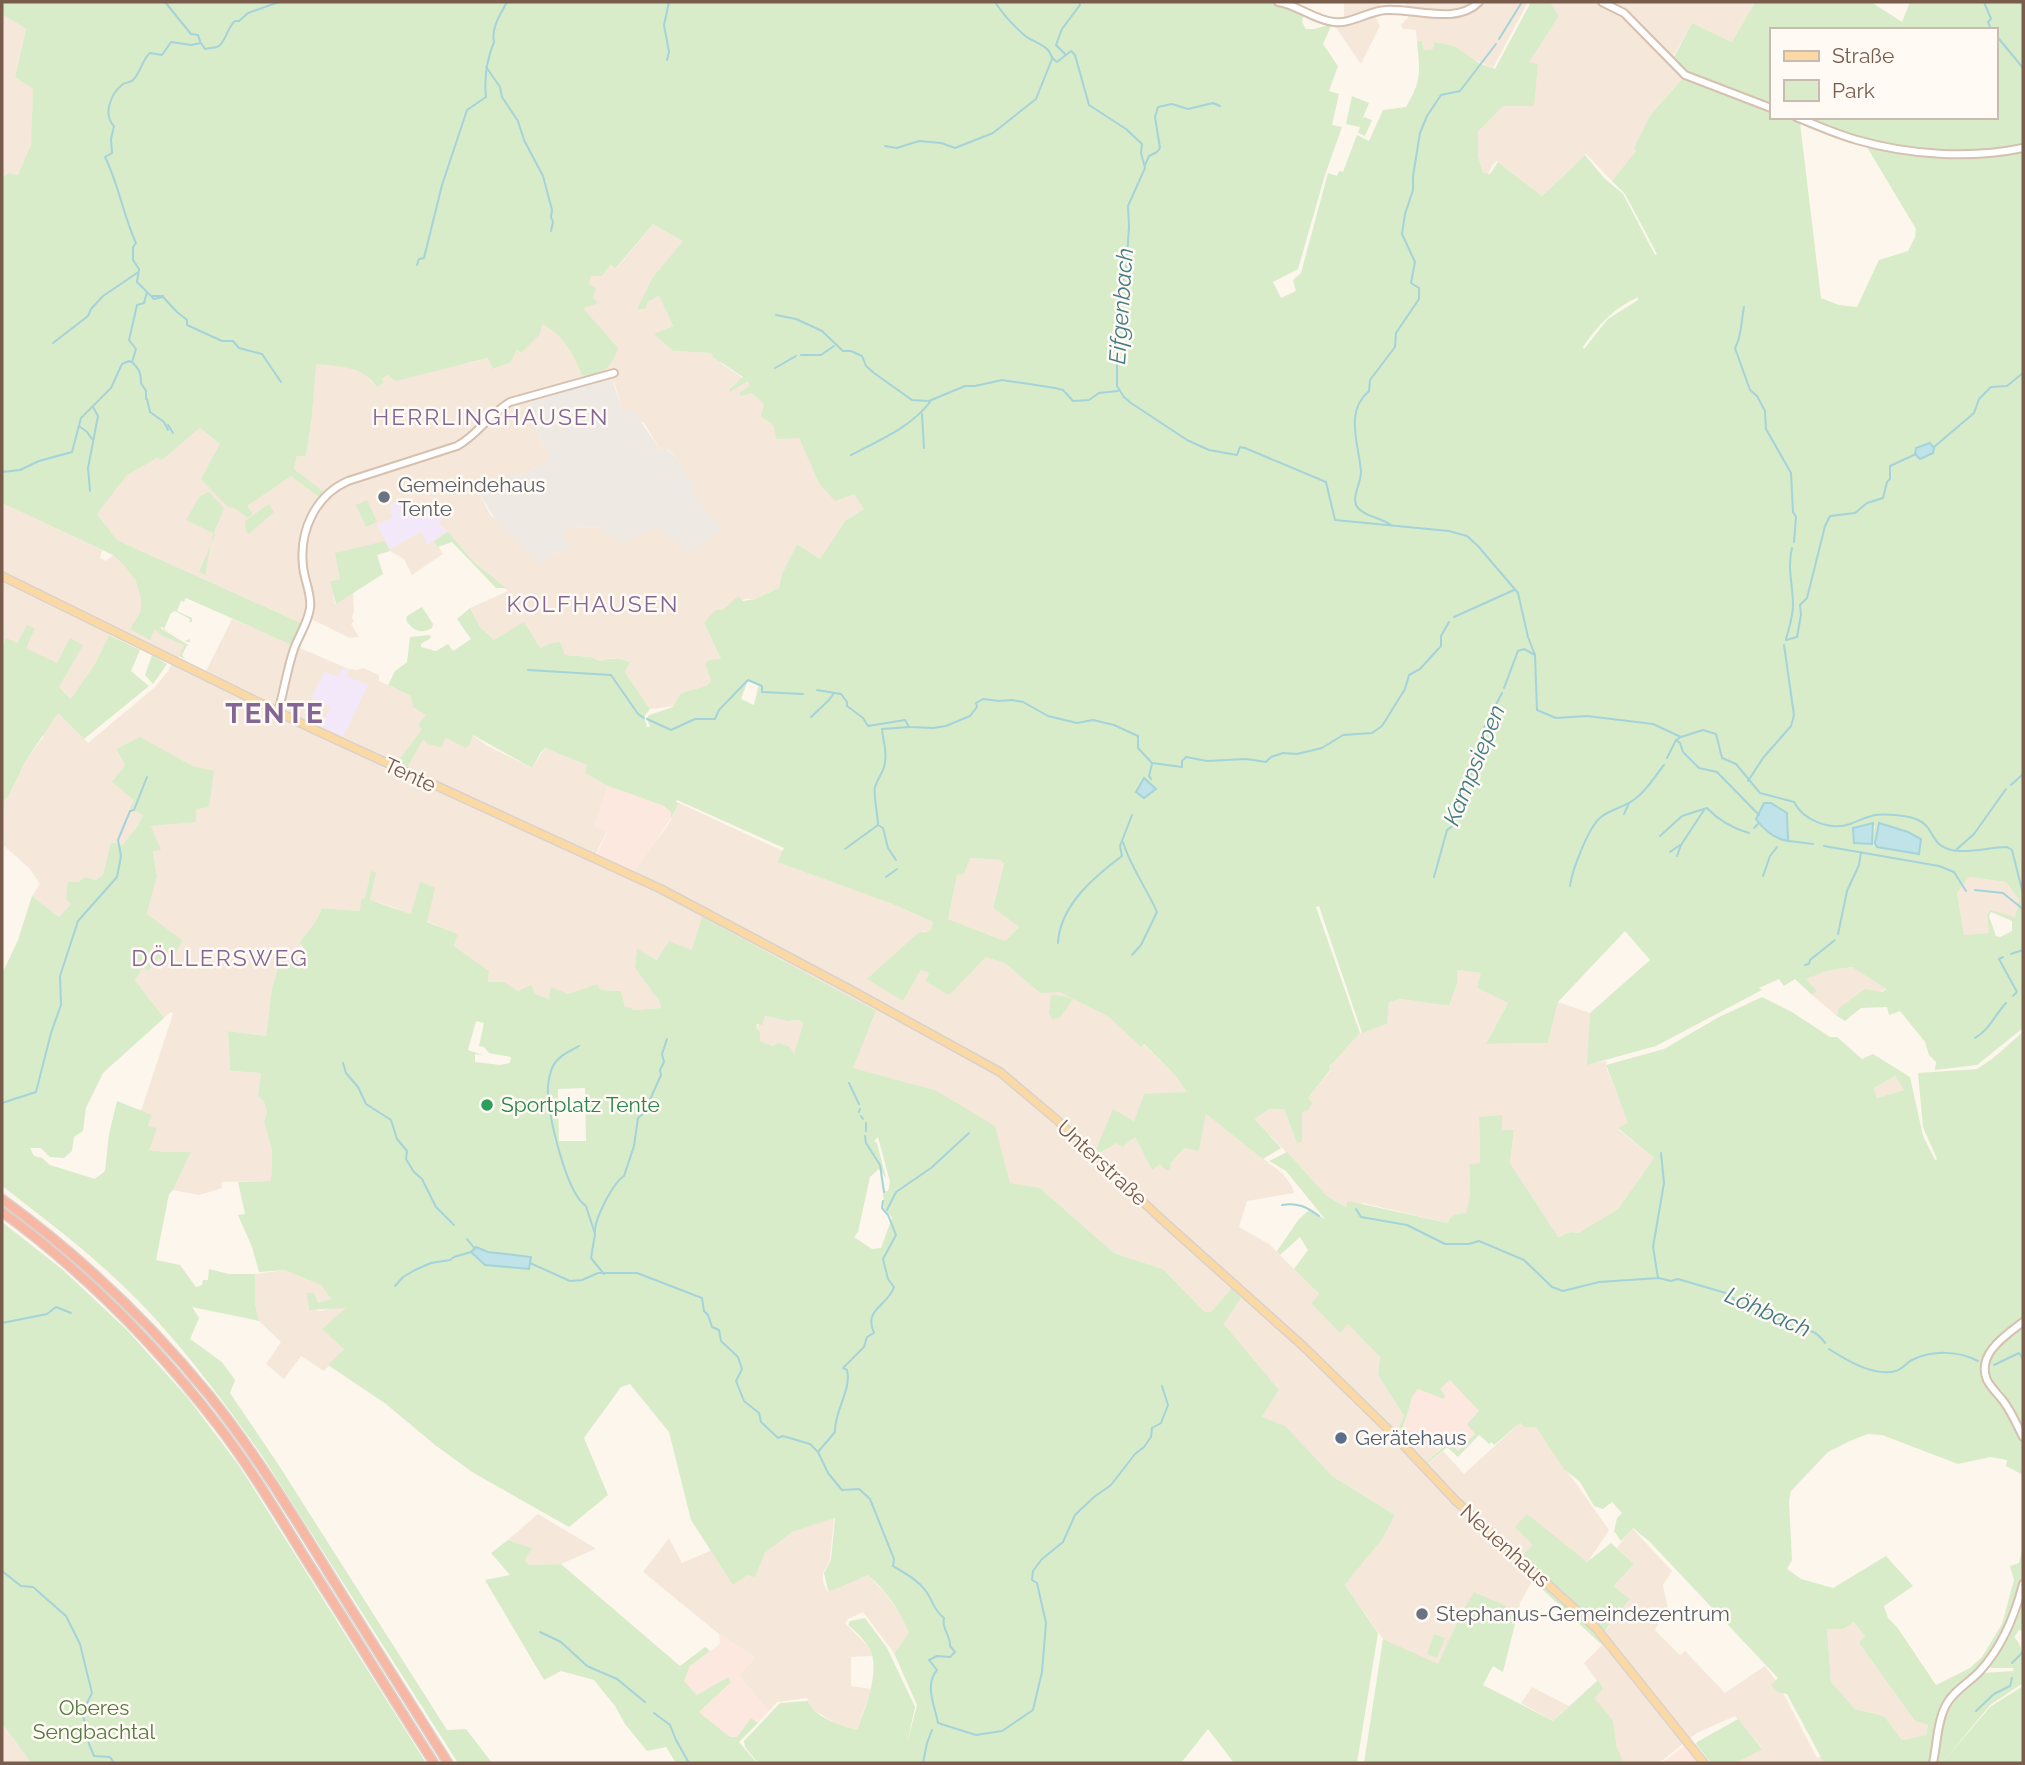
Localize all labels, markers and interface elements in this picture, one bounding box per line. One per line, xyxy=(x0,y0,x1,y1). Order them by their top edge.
legend xyxy=(1770,28,1997,119)
text: Straße xyxy=(1832,43,1894,68)
text: Park xyxy=(1832,78,1875,103)
water label: Eifgenbach xyxy=(1103,247,1138,365)
district label: HERRLINGHAUSEN xyxy=(372,403,610,430)
place label: Gemeindehaus Tente xyxy=(398,472,546,521)
marker: Gemeindehaus Tente xyxy=(376,489,392,505)
district label: KOLFHAUSEN xyxy=(506,590,680,617)
district label: TENTE xyxy=(225,697,325,730)
water label: Kampsiepen xyxy=(1437,701,1510,829)
street label: Tente xyxy=(380,752,440,797)
district label: DÖLLERSWEG xyxy=(131,944,309,971)
place label: Sportplatz Tente xyxy=(501,1092,660,1117)
marker: Sportplatz Tente xyxy=(479,1097,495,1113)
street label: Unterstraße xyxy=(1052,1115,1153,1211)
water label: Löhbach xyxy=(1721,1281,1815,1342)
place label: Gerätehaus xyxy=(1355,1425,1467,1450)
marker: Gerätehaus xyxy=(1333,1430,1349,1446)
street label: Neuenhaus xyxy=(1455,1499,1555,1592)
place label: Stephanus-Gemeindezentrum xyxy=(1436,1601,1730,1626)
marker: Stephanus-Gemeindezentrum xyxy=(1414,1606,1430,1622)
park label: Oberes Sengbachtal xyxy=(33,1695,156,1744)

